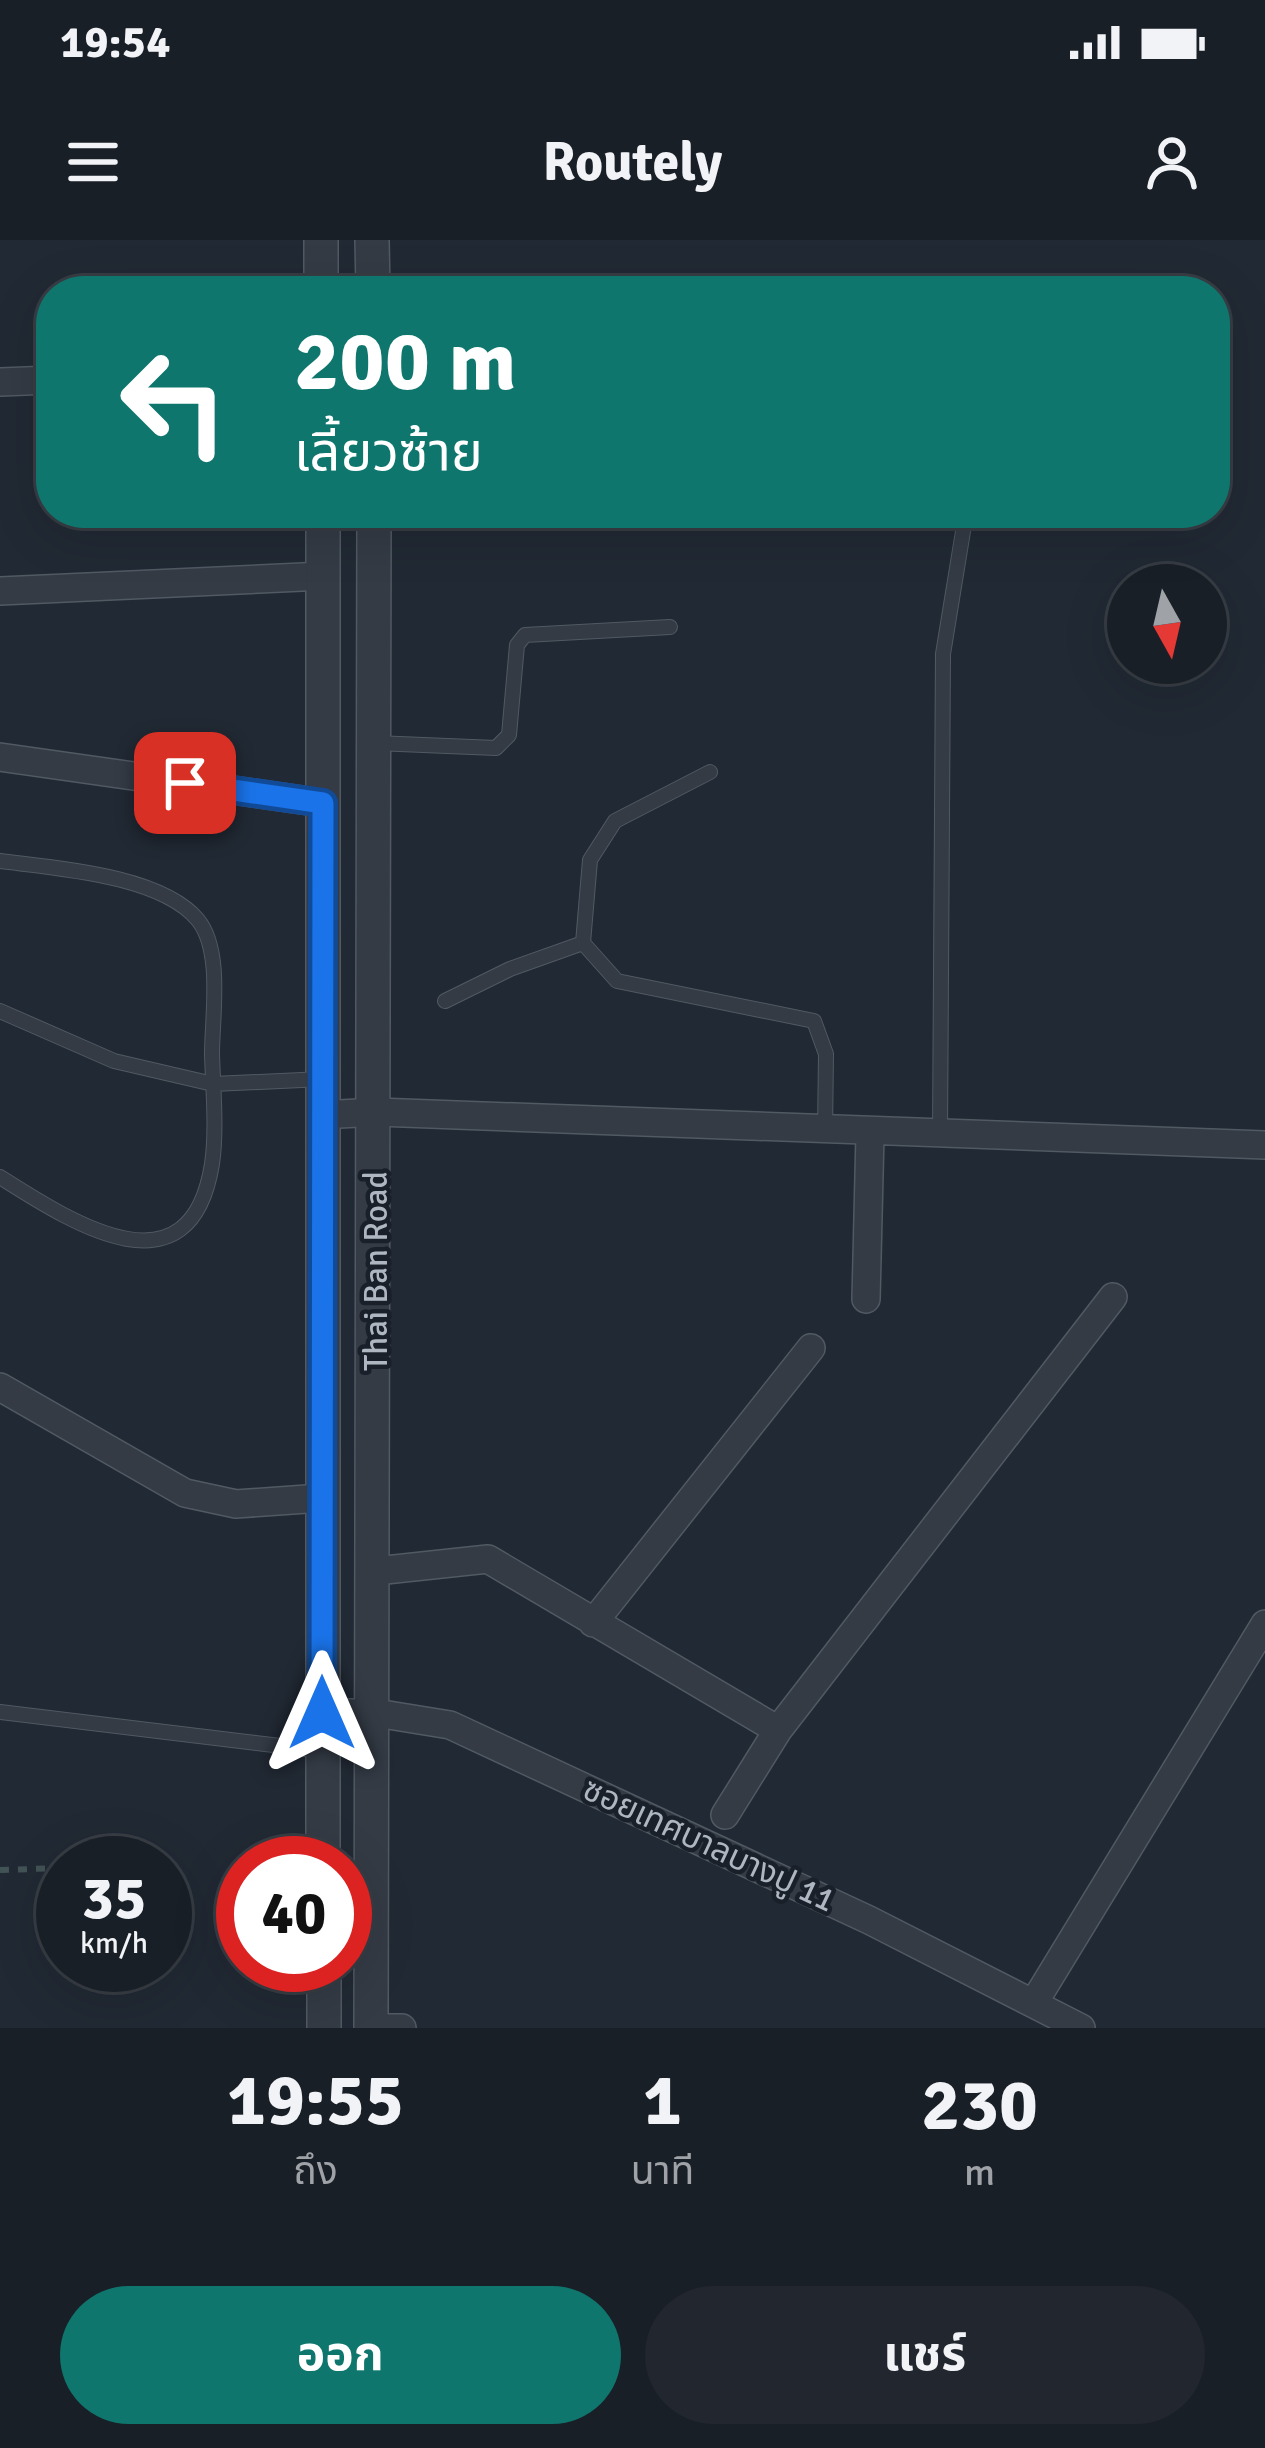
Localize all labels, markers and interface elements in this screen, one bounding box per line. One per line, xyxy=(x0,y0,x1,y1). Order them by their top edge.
text: 19:54 xyxy=(60,15,170,70)
icon: menu xyxy=(60,129,126,195)
text: Routely xyxy=(543,129,722,196)
icon: person xyxy=(1139,129,1205,195)
text: 200 m xyxy=(294,310,516,414)
icon: left xyxy=(96,324,252,480)
text: เลี้ยวซ้าย xyxy=(294,419,483,486)
north arrow xyxy=(1107,564,1227,684)
map controls xyxy=(1107,564,1227,684)
pin xyxy=(134,732,236,834)
icon: arrive xyxy=(152,750,218,816)
street label: Thai Ban Road xyxy=(356,1171,397,1371)
position arrow xyxy=(259,1650,385,1776)
street label: ซอยเทศบาลบางปู 11 xyxy=(576,1769,842,1921)
speed limit sign: 40 xyxy=(216,1836,372,1992)
text: 35 xyxy=(82,1862,146,1936)
text: km/h xyxy=(80,1925,148,1962)
text: 19:55 xyxy=(227,2056,404,2145)
text: 1 xyxy=(643,2056,682,2145)
text: 230 xyxy=(921,2061,1038,2150)
text: ถึง xyxy=(293,2147,338,2195)
text: นาที xyxy=(631,2147,694,2195)
text: m xyxy=(964,2148,995,2196)
button: ออก xyxy=(60,2286,621,2424)
button: แชร์ xyxy=(645,2286,1205,2424)

